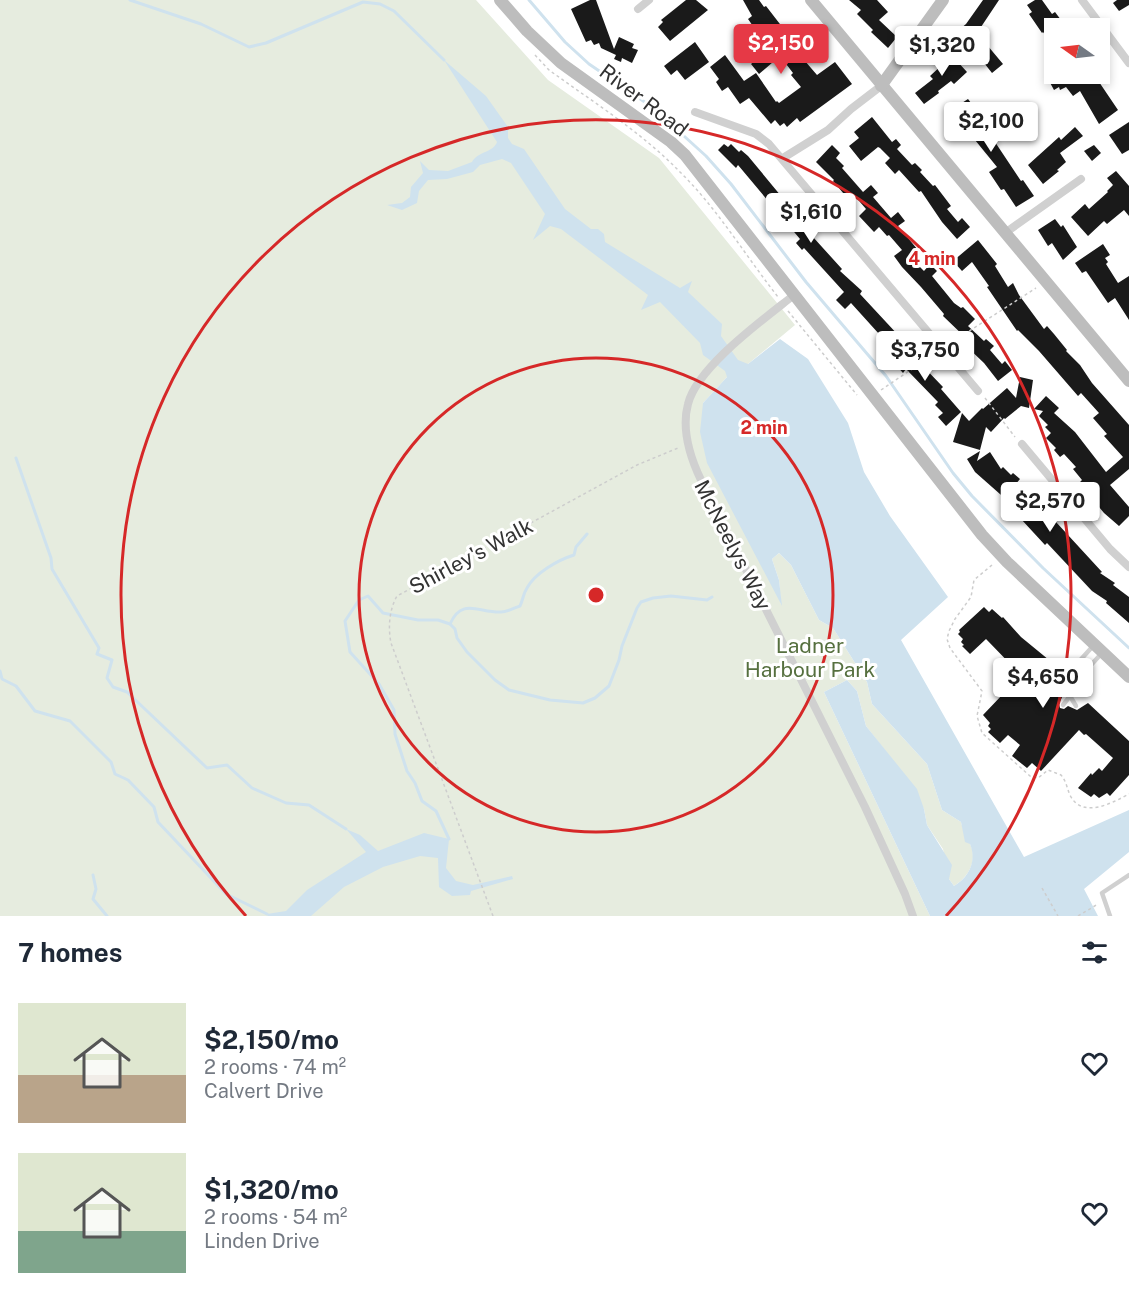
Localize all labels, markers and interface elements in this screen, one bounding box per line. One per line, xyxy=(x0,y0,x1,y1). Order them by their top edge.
north arrow xyxy=(1044,18,1110,84)
map controls xyxy=(1044,18,1110,84)
pin: $2,150 xyxy=(732,24,830,75)
pin: $1,320 xyxy=(893,26,991,77)
text: $2,150 xyxy=(748,31,814,55)
text: $1,320 xyxy=(909,33,975,57)
street label: River Road xyxy=(595,59,693,141)
pin: $2,100 xyxy=(942,102,1040,153)
text: $2,100 xyxy=(958,109,1024,133)
pin: $1,610 xyxy=(762,193,860,244)
text: $1,610 xyxy=(780,200,842,224)
text: 4 min xyxy=(908,248,956,269)
pin: $3,750 xyxy=(876,331,974,382)
text: $3,750 xyxy=(890,338,960,362)
text: 2 min xyxy=(740,417,788,438)
street label: McNeelys Way xyxy=(689,476,777,614)
pin: $2,570 xyxy=(1001,482,1099,533)
text: $2,570 xyxy=(1015,489,1085,513)
street label: Shirley's Walk xyxy=(405,513,537,599)
centre of rings xyxy=(586,585,606,605)
park label: Ladner Harbour Park xyxy=(745,633,876,682)
pin: $4,650 xyxy=(994,658,1092,709)
text: $4,650 xyxy=(1007,665,1079,689)
icon: filters xyxy=(1078,936,1111,969)
text: 7 homes xyxy=(18,937,122,968)
text: $2,150/mo xyxy=(204,1024,339,1055)
icon: home xyxy=(66,1027,138,1099)
icon: heart xyxy=(1078,1047,1111,1080)
text: 2 rooms · 74 m² xyxy=(204,1055,346,1079)
text: Calvert Drive xyxy=(204,1079,324,1103)
text: $1,320/mo xyxy=(204,1174,339,1205)
icon: home xyxy=(66,1177,138,1249)
icon: heart xyxy=(1078,1197,1111,1230)
text: 2 rooms · 54 m² xyxy=(204,1205,347,1229)
text: Linden Drive xyxy=(204,1229,320,1253)

